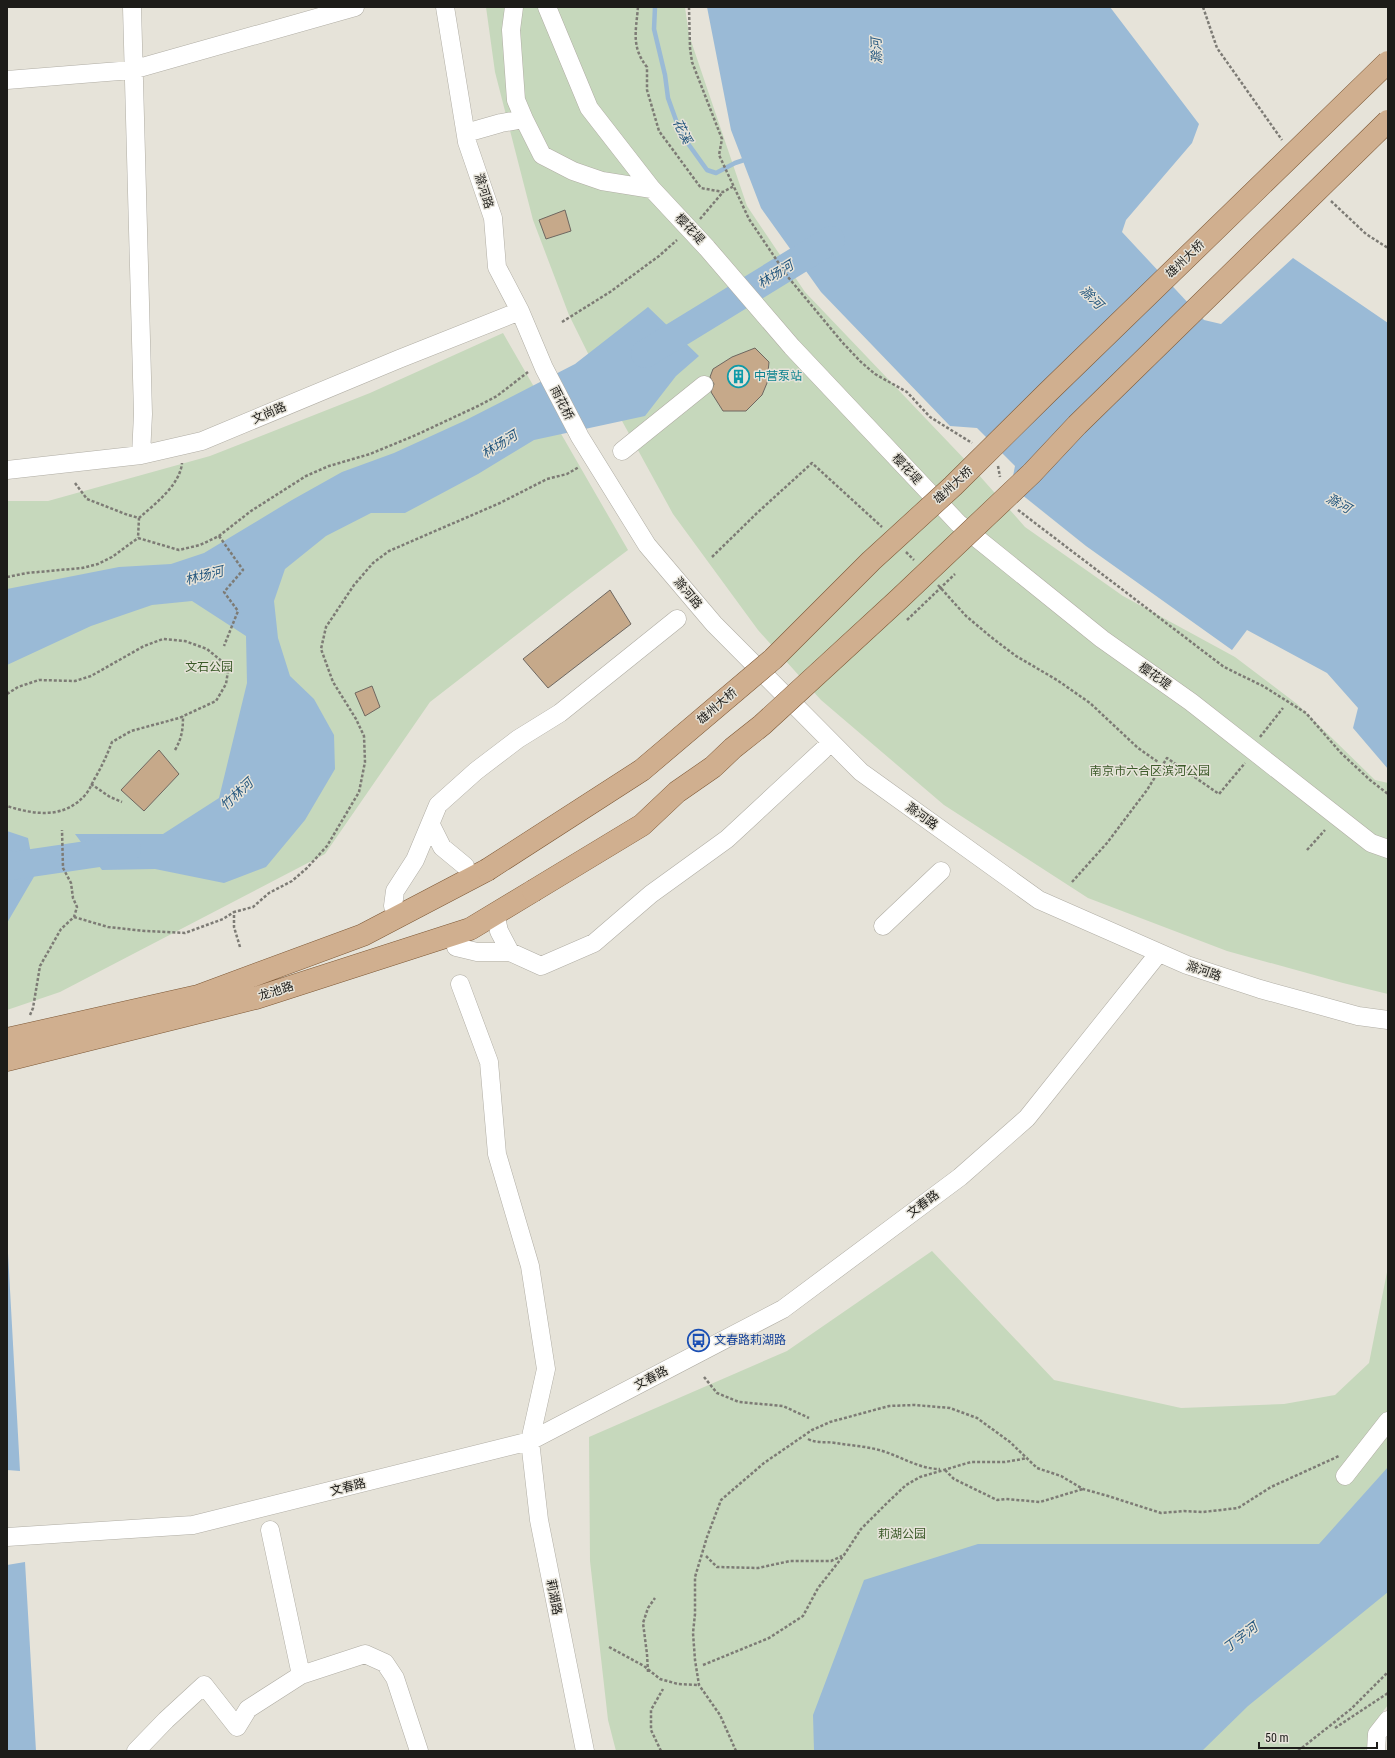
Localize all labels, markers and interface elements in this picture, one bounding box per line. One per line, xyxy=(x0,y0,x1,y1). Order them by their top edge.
water label: 滁河 xyxy=(868,35,884,64)
water label: 花溪 xyxy=(670,116,696,148)
street label: 滁河路 xyxy=(472,172,496,210)
street label: 樱花堤 xyxy=(673,211,707,247)
street label: 雄州大桥 xyxy=(1163,237,1207,281)
water label: 林场河 xyxy=(755,256,798,291)
water label: 滁河 xyxy=(1077,283,1108,314)
building icon: 中营泵站 xyxy=(726,363,752,389)
place label: 中营泵站 xyxy=(754,369,802,383)
street label: 雨花桥 xyxy=(548,384,576,422)
street label: 文尚路 xyxy=(250,400,288,426)
water label: 林场河 xyxy=(479,426,522,461)
street label: 樱花堤 xyxy=(890,451,924,487)
street label: 雄州大桥 xyxy=(931,464,975,506)
water label: 滁河 xyxy=(1324,491,1356,518)
water label: 林场河 xyxy=(183,563,228,587)
street label: 滁河路 xyxy=(671,575,705,611)
park label: 文石公园 xyxy=(185,660,233,674)
street label: 樱花堤 xyxy=(1136,660,1174,692)
street label: 雄州大桥 xyxy=(694,685,740,727)
park label: 南京市六合区滨河公园 xyxy=(1090,764,1210,778)
water label: 竹林河 xyxy=(217,774,258,813)
street label: 滁河路 xyxy=(903,800,941,832)
street label: 滁河路 xyxy=(1185,959,1223,983)
street label: 龙池路 xyxy=(257,979,295,1003)
street label: 文春路 xyxy=(904,1188,942,1220)
bus stop icon: 文春路莉湖路 xyxy=(686,1327,712,1353)
place label: 文春路莉湖路 xyxy=(714,1333,786,1347)
street label: 文春路 xyxy=(632,1363,670,1393)
street label: 文春路 xyxy=(329,1476,367,1498)
park label: 莉湖公园 xyxy=(878,1527,926,1541)
street label: 莉湖路 xyxy=(544,1578,564,1616)
water label: 丁字河 xyxy=(1220,1618,1263,1655)
scale bar xyxy=(1259,1724,1377,1750)
text: 50 m xyxy=(1265,1731,1289,1745)

